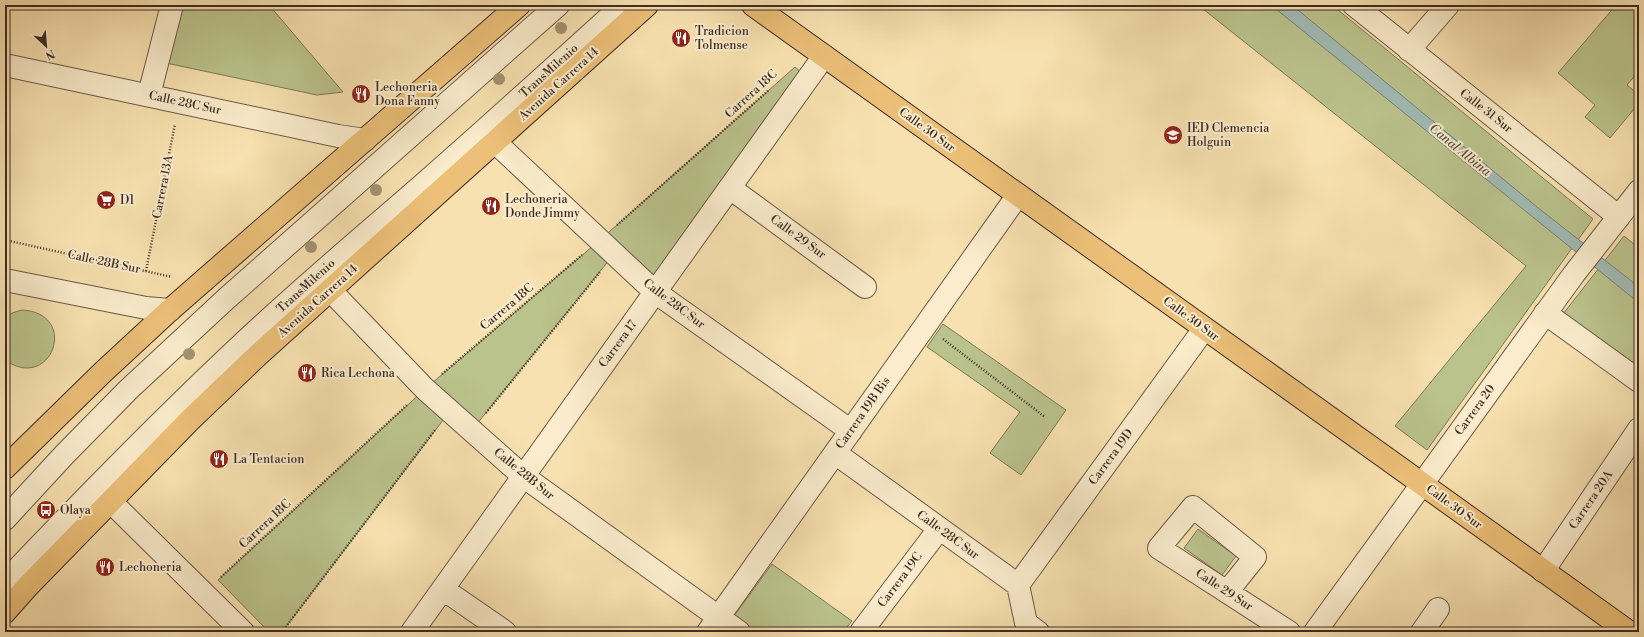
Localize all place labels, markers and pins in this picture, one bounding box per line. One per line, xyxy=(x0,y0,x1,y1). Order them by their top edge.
place label: Tradicion Tolmense xyxy=(695,24,749,53)
restaurant icon: Tradicion Tolmense xyxy=(670,27,692,49)
place label: Lechoneria Dona Fanny xyxy=(375,80,440,109)
restaurant icon: Lechoneria Dona Fanny xyxy=(350,83,372,105)
place label: IED Clemencia Holguin xyxy=(1187,121,1270,150)
school or university icon: IED Clemencia Holguin xyxy=(1162,124,1184,146)
supermarket icon: D1 xyxy=(95,189,117,211)
place label: Lechoneria Donde Jimmy xyxy=(505,192,580,221)
place label: D1 xyxy=(120,193,135,208)
restaurant icon: Lechoneria Donde Jimmy xyxy=(480,195,502,217)
restaurant icon: Rica Lechona xyxy=(296,362,318,384)
place label: Rica Lechona xyxy=(321,366,396,381)
restaurant icon: La Tentacion xyxy=(208,448,230,470)
place label: La Tentacion xyxy=(233,452,305,467)
bus stop icon: Olaya xyxy=(35,499,57,521)
place label: Olaya xyxy=(60,503,92,518)
restaurant icon: Lechoneria xyxy=(94,556,116,578)
place label: Lechoneria xyxy=(119,560,182,575)

